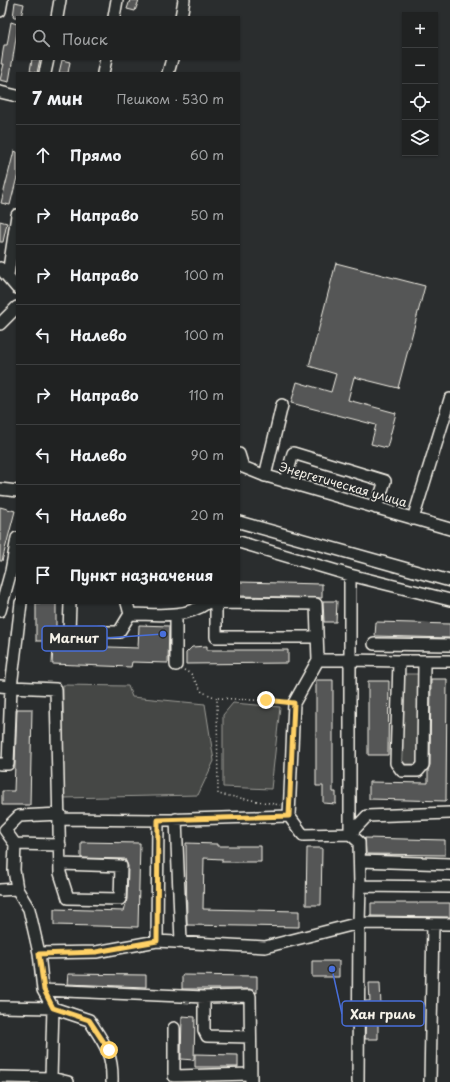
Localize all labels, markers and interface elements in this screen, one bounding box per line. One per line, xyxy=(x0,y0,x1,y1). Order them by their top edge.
map controls xyxy=(402,12,438,156)
button: + xyxy=(402,12,438,48)
search box xyxy=(16,16,240,60)
icon: search xyxy=(30,27,52,49)
text: Поиск xyxy=(62,27,108,50)
button: − xyxy=(402,48,438,84)
button: locate xyxy=(402,84,438,120)
text: 7 мин xyxy=(32,85,83,111)
text: Пешком · 530 m xyxy=(116,89,224,108)
button: layers xyxy=(402,120,438,156)
text: Прямо xyxy=(70,143,121,166)
icon: ahead xyxy=(32,144,54,166)
text: 60 m xyxy=(190,145,224,164)
text: Направо xyxy=(70,203,139,226)
icon: right xyxy=(32,204,54,226)
text: 50 m xyxy=(190,205,224,224)
text: Направо xyxy=(70,263,139,286)
icon: right xyxy=(32,264,54,286)
text: 100 m xyxy=(184,265,224,284)
text: Налево xyxy=(70,323,127,346)
icon: left xyxy=(32,324,54,346)
text: 100 m xyxy=(184,325,224,344)
text: Направо xyxy=(70,383,139,406)
icon: right xyxy=(32,384,54,406)
text: 110 m xyxy=(189,385,224,404)
text: Налево xyxy=(70,443,127,466)
icon: left xyxy=(32,444,54,466)
text: 90 m xyxy=(191,445,224,464)
street label: Энергетическая улица xyxy=(277,457,410,511)
text: Налево xyxy=(70,503,127,526)
icon: left xyxy=(32,504,54,526)
text: 20 m xyxy=(190,505,224,524)
text: Пункт назначения xyxy=(70,563,213,586)
icon: arrive xyxy=(32,564,54,586)
callout: Магнит xyxy=(42,626,107,651)
text: Магнит xyxy=(49,628,100,647)
route end xyxy=(257,691,275,709)
callout: Хан гриль xyxy=(342,1001,424,1026)
text: Хан гриль xyxy=(350,1004,416,1023)
route start xyxy=(100,1041,118,1059)

